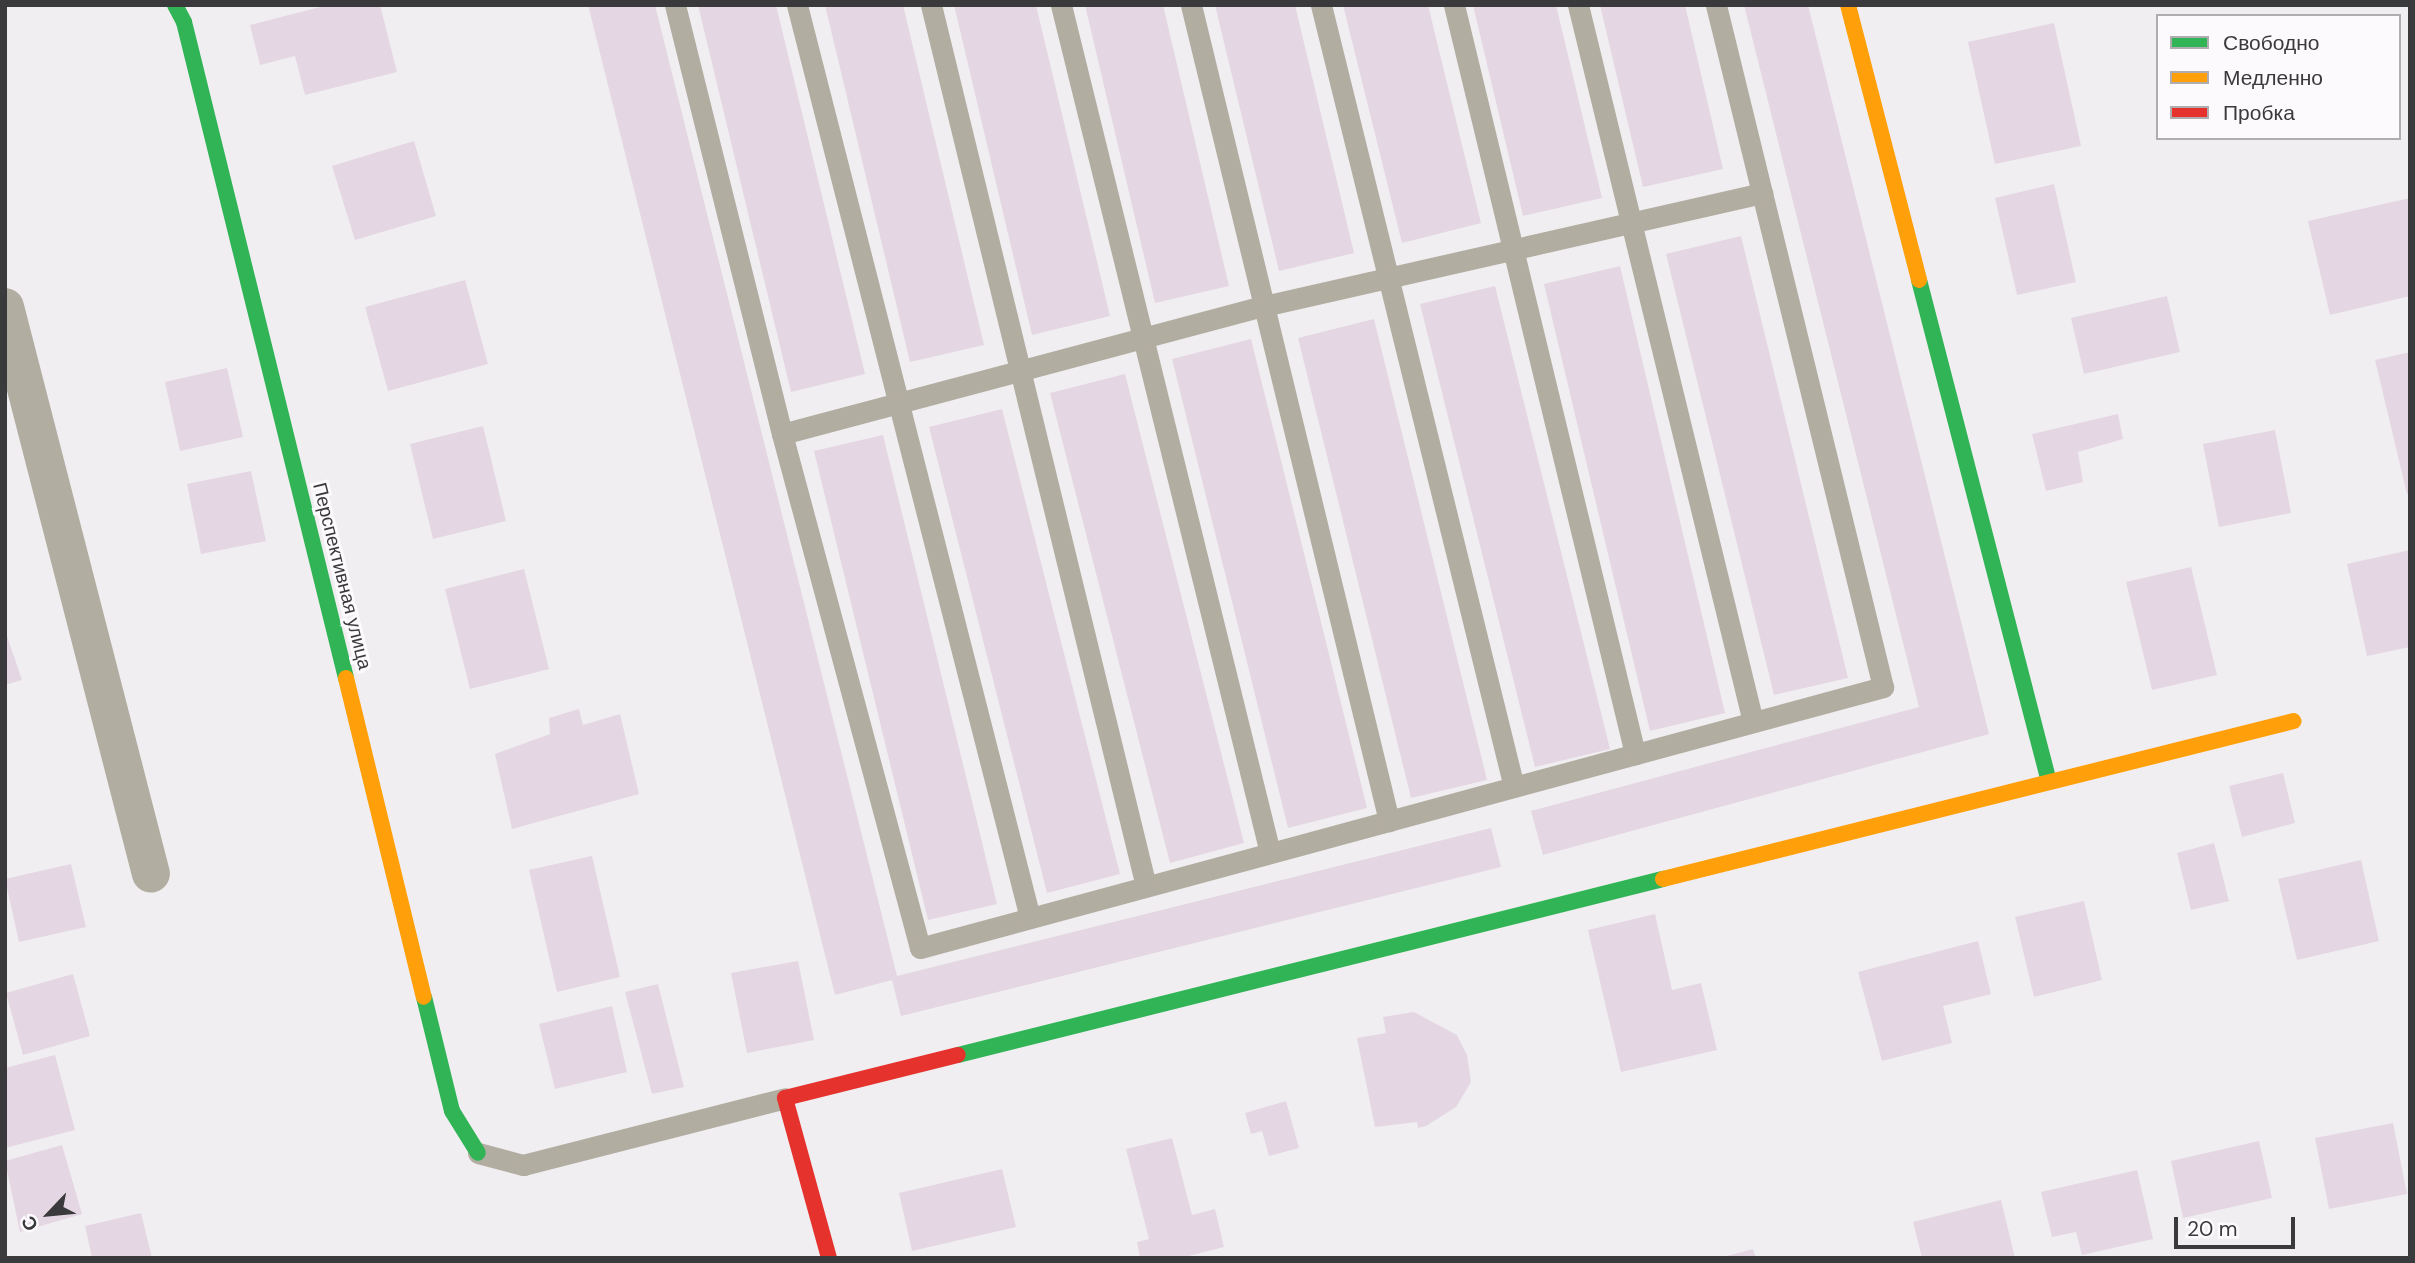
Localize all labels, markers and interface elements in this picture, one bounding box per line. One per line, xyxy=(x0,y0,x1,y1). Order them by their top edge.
legend xyxy=(2156,14,2401,140)
text: Свободно xyxy=(2223,29,2320,57)
text: Медленно xyxy=(2223,64,2323,92)
text: Пробка xyxy=(2223,99,2295,127)
street label: Перспективная улица xyxy=(308,480,376,672)
north arrow xyxy=(14,1179,84,1249)
scale bar xyxy=(2177,1204,2298,1248)
text: С xyxy=(15,1212,44,1235)
text: 20 m xyxy=(2187,1215,2238,1243)

